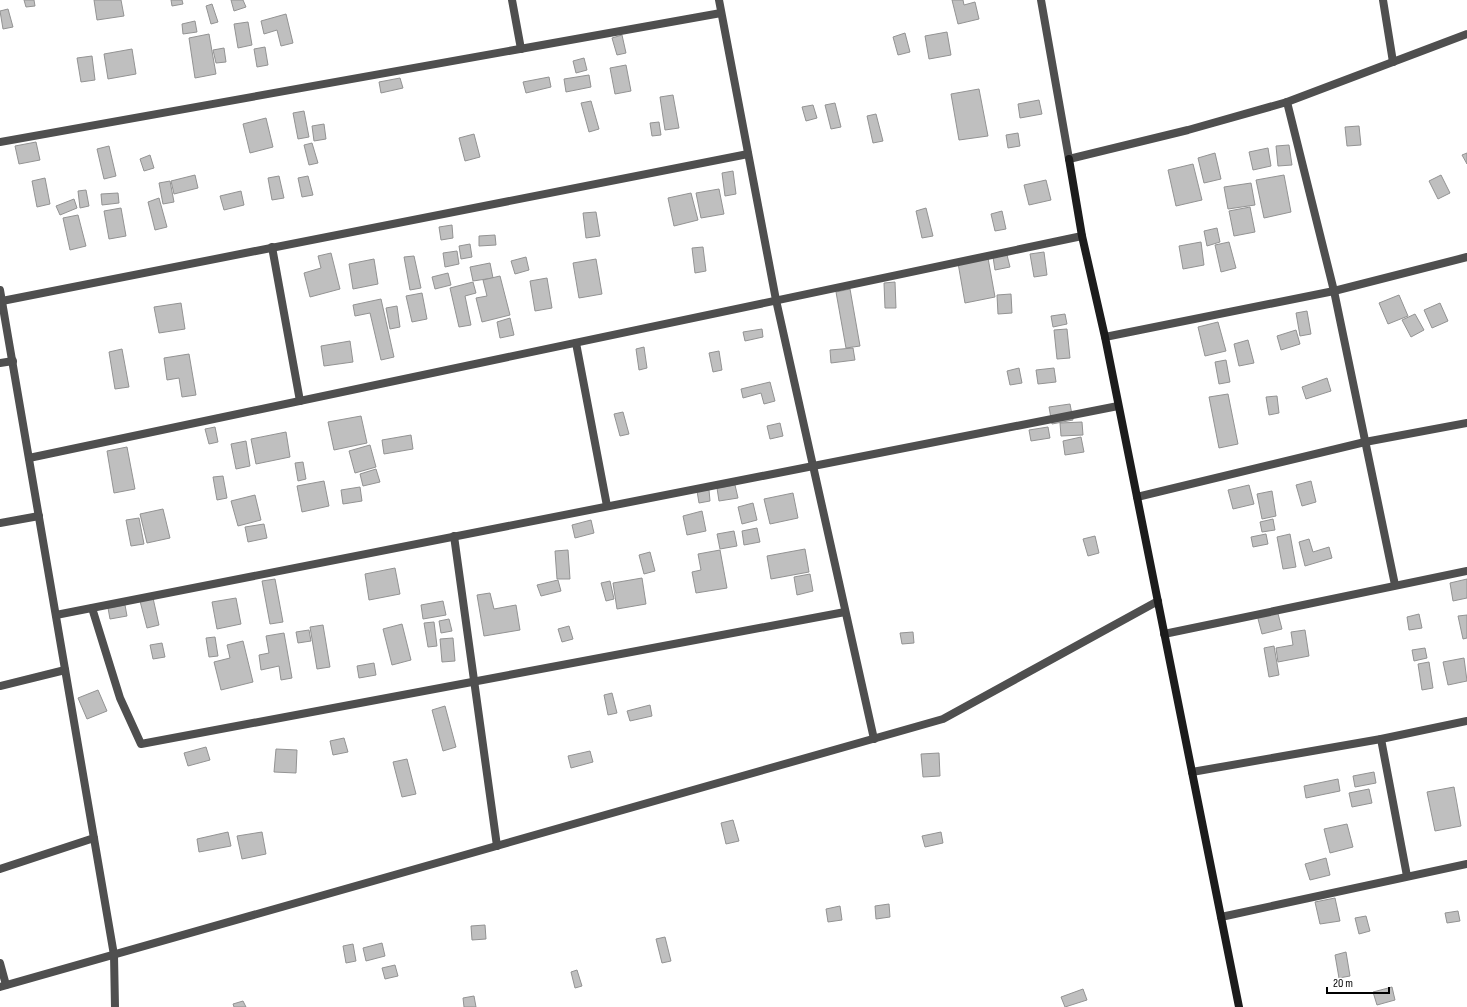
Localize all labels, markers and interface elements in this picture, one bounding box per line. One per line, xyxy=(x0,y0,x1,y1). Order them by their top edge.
scale bar xyxy=(1327,969,1389,995)
text: 20 m xyxy=(1333,976,1353,991)

